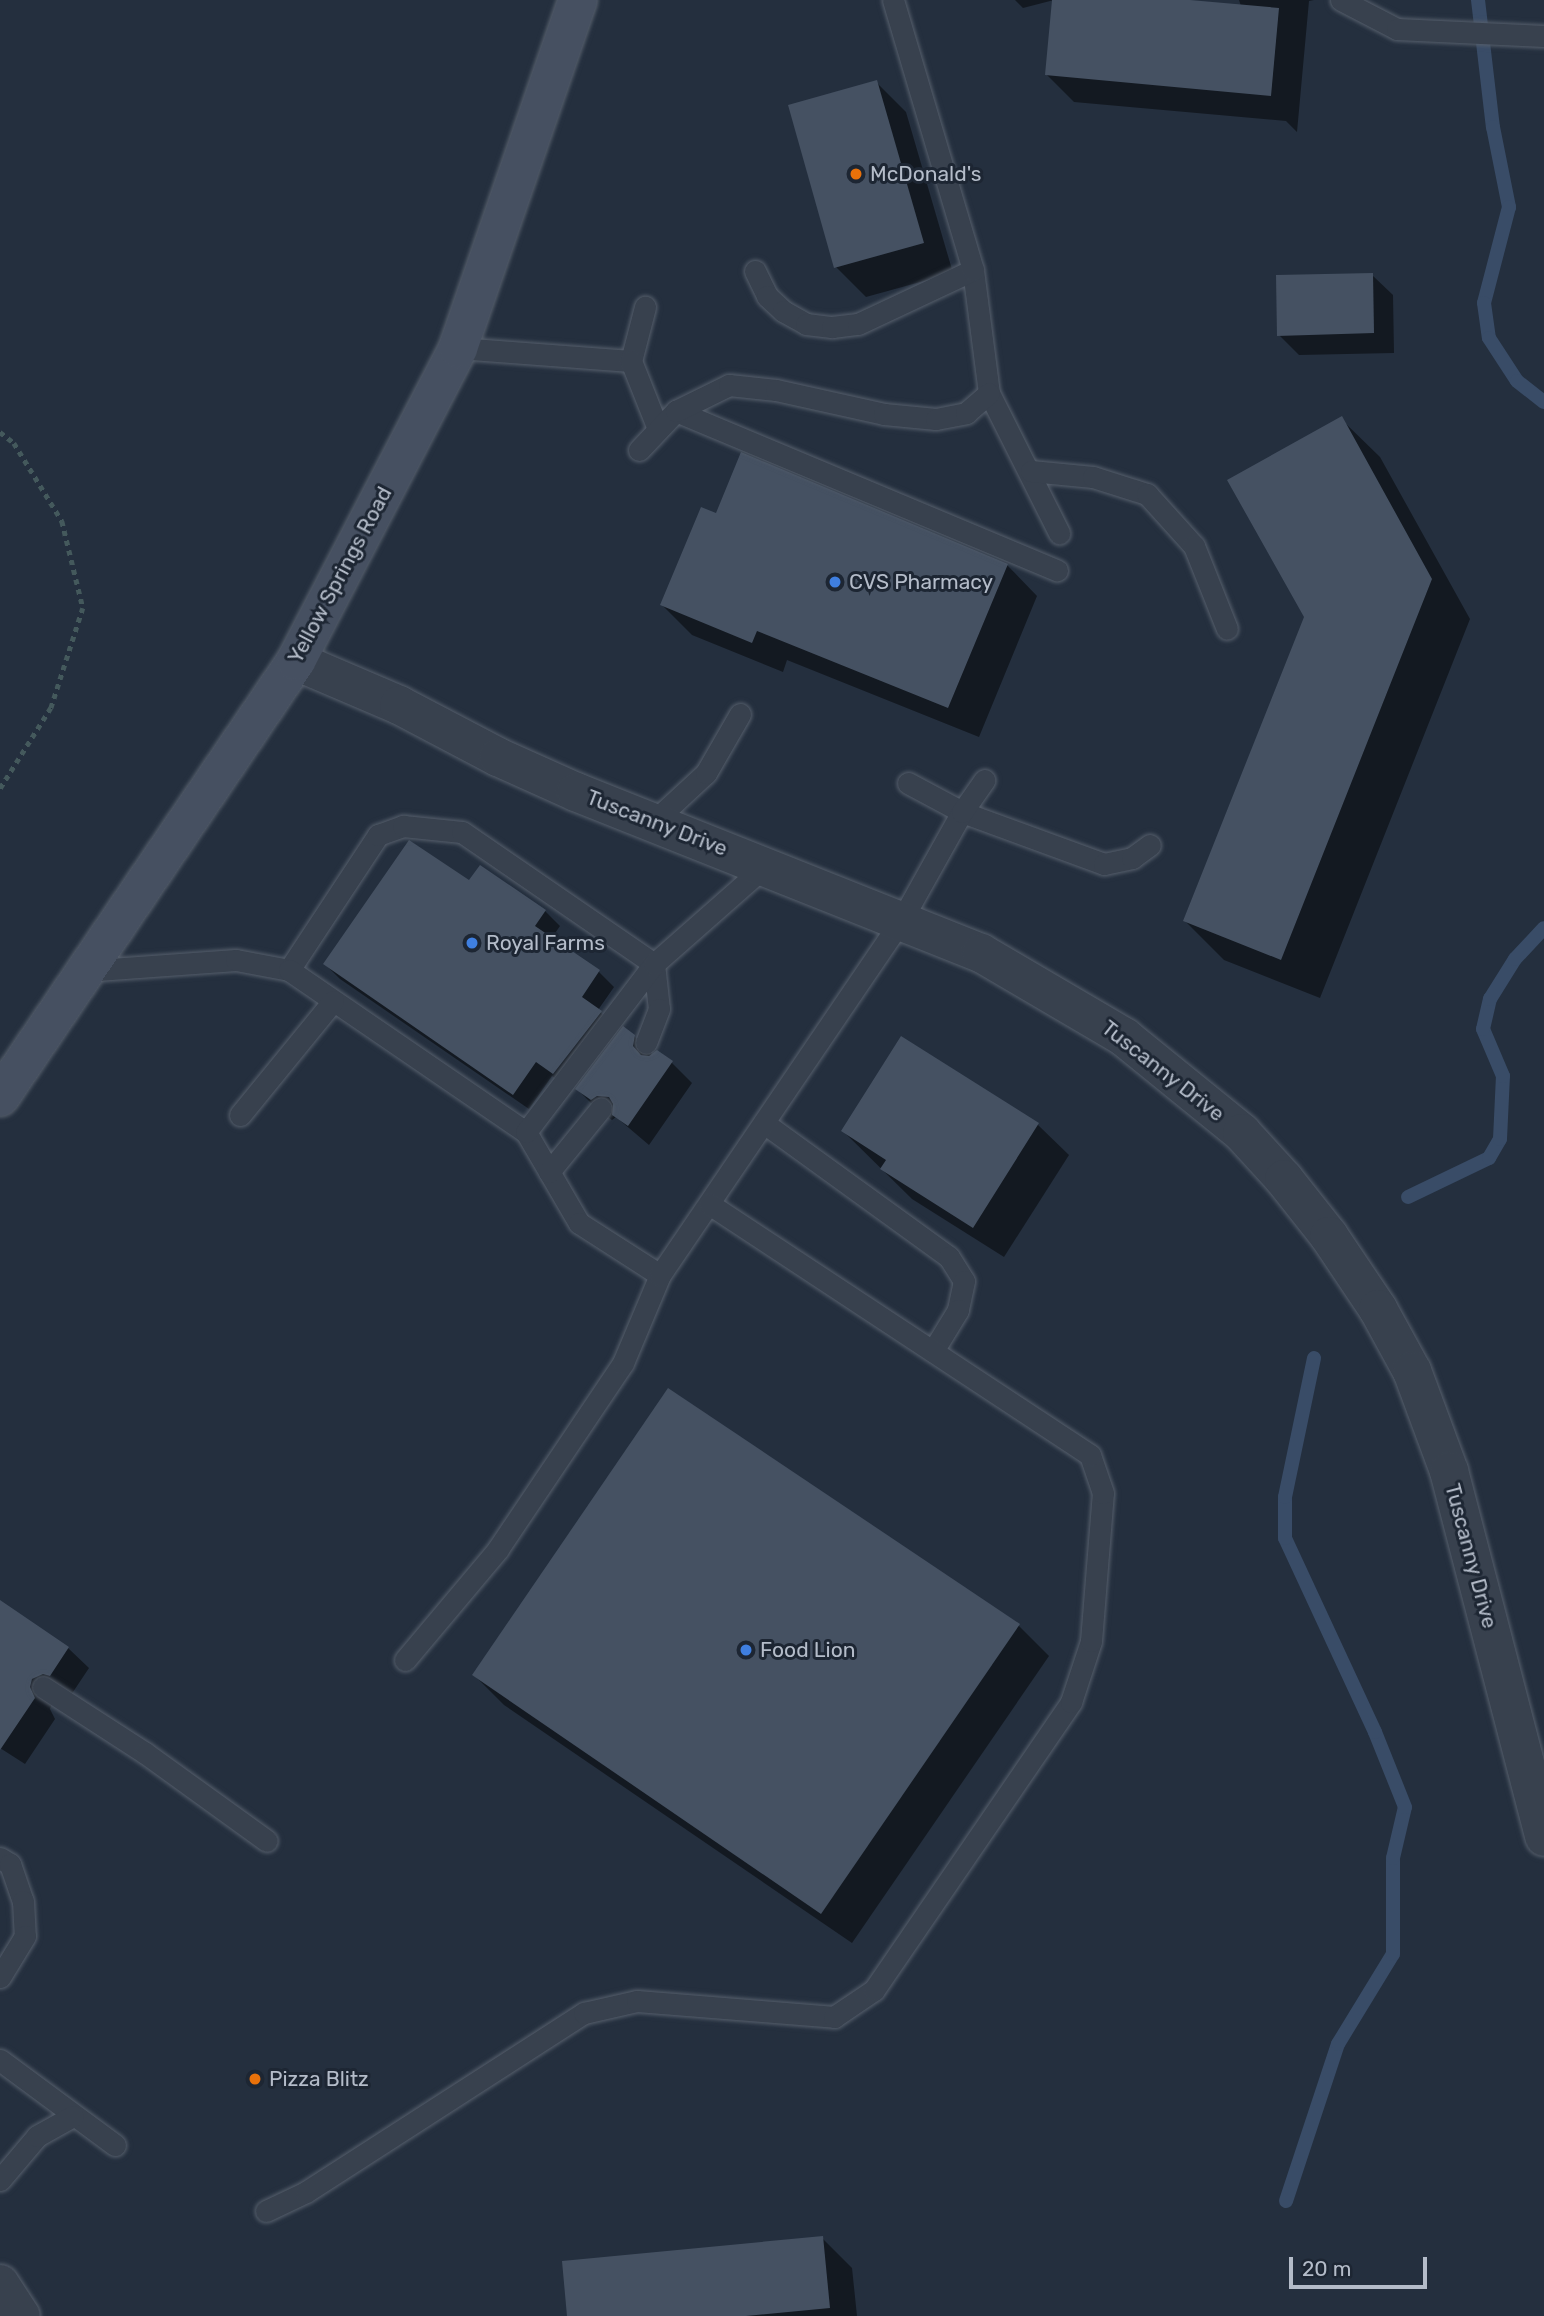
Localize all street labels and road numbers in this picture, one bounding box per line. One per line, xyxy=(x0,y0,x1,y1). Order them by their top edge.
street label: Yellow Springs Road xyxy=(283,482,397,668)
street label: Tuscanny Drive xyxy=(583,784,731,862)
street label: Tuscanny Drive xyxy=(1096,1015,1230,1127)
street label: Tuscanny Drive xyxy=(1439,1481,1503,1631)

